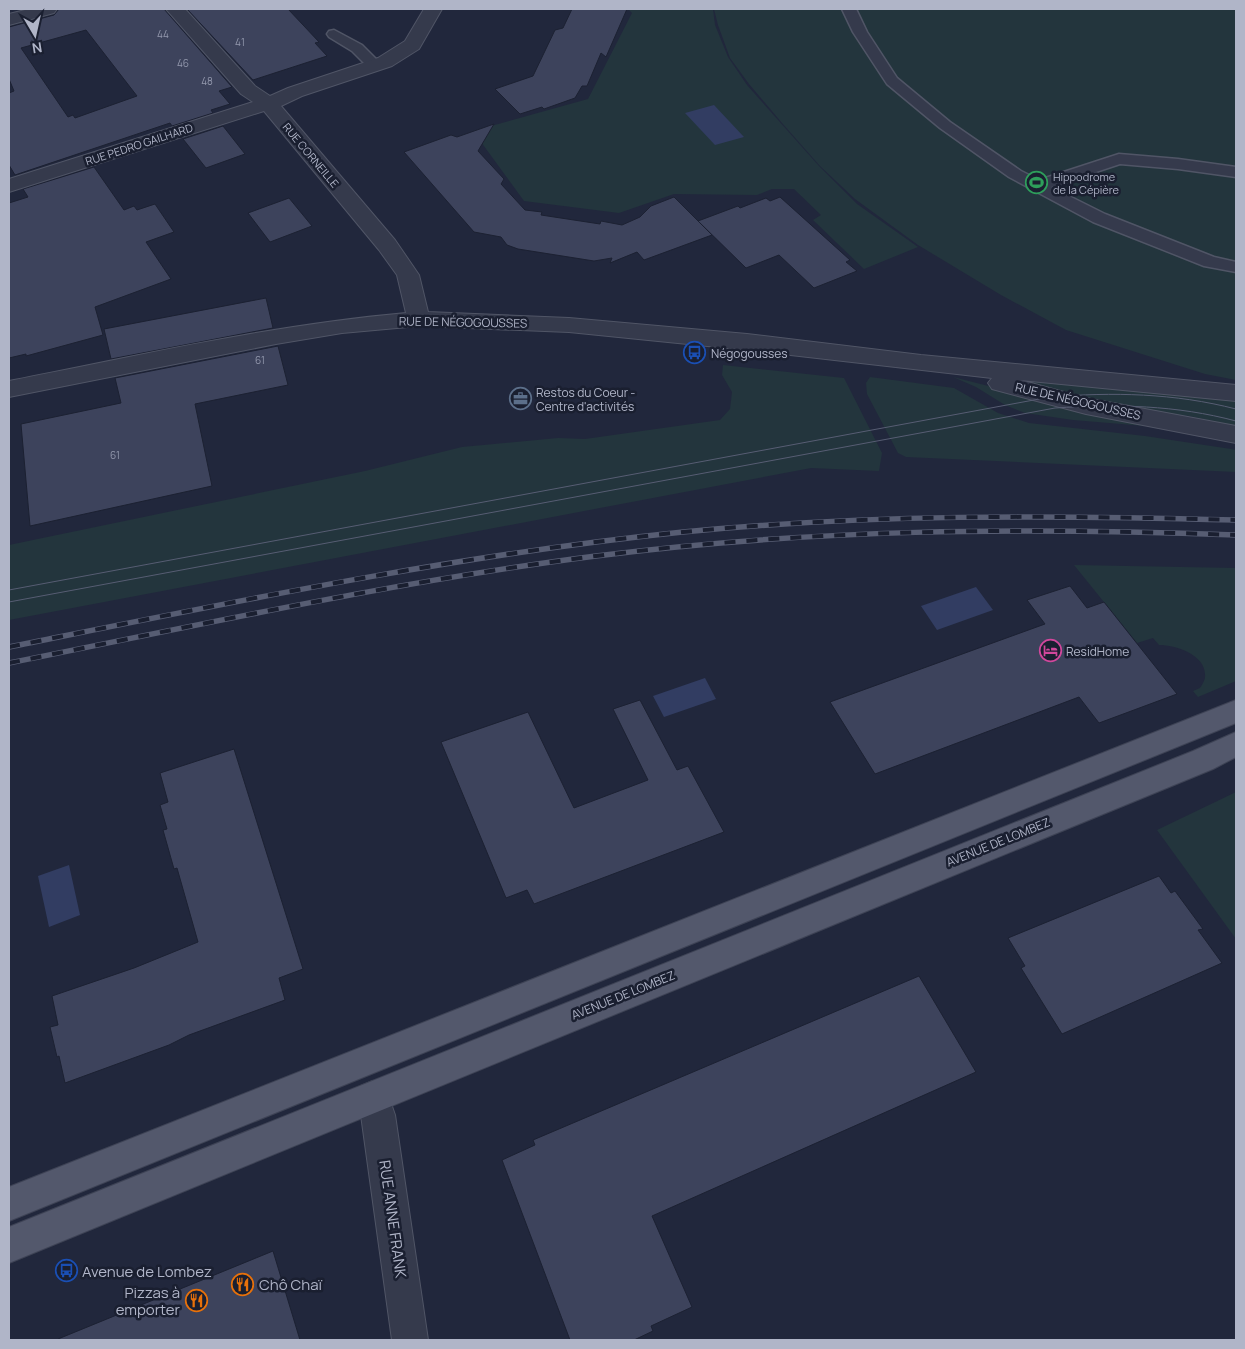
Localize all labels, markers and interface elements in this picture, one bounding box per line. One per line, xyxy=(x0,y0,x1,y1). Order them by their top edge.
north arrow xyxy=(10,10,60,60)
house number: 44 xyxy=(157,27,169,41)
house number: 41 xyxy=(235,35,245,49)
text: N xyxy=(31,38,44,59)
house number: 46 xyxy=(177,56,189,70)
house number: 48 xyxy=(201,74,213,88)
street label: RUE PEDRO GAILHARD xyxy=(83,120,195,168)
street label: RUE CORNEILLE xyxy=(280,120,342,190)
place label: Hippodrome de la Cépière xyxy=(1053,169,1120,197)
sports icon: Hippodrome de la Cépière xyxy=(1025,170,1049,194)
street label: RUE DE NÉGOGOUSSES xyxy=(399,312,527,332)
bus stop icon: Négogousses xyxy=(683,341,707,365)
place label: Négogousses xyxy=(711,345,788,362)
house number: 61 xyxy=(255,353,265,367)
street label: RUE DE NÉGOGOUSSES xyxy=(1013,378,1143,424)
place label: Restos du Coeur - Centre d'activités xyxy=(536,384,635,415)
office icon: Restos du Coeur - Centre d'activités xyxy=(508,387,532,411)
house number: 61 xyxy=(110,448,120,462)
hotel icon: ResidHome xyxy=(1038,639,1062,663)
place label: ResidHome xyxy=(1066,643,1129,660)
street label: AVENUE DE LOMBEZ xyxy=(944,813,1052,871)
street label: AVENUE DE LOMBEZ xyxy=(569,966,677,1024)
street label: RUE ANNE FRANK xyxy=(374,1159,412,1279)
bus stop icon: Avenue de Lombez xyxy=(54,1259,78,1283)
place label: Avenue de Lombez xyxy=(82,1261,212,1282)
restaurant icon: Chô Chaï xyxy=(231,1272,255,1296)
place label: Chô Chaï xyxy=(259,1274,322,1295)
place label: Pizzas à emporter xyxy=(116,1282,181,1320)
restaurant icon: Pizzas à emporter xyxy=(184,1289,208,1313)

